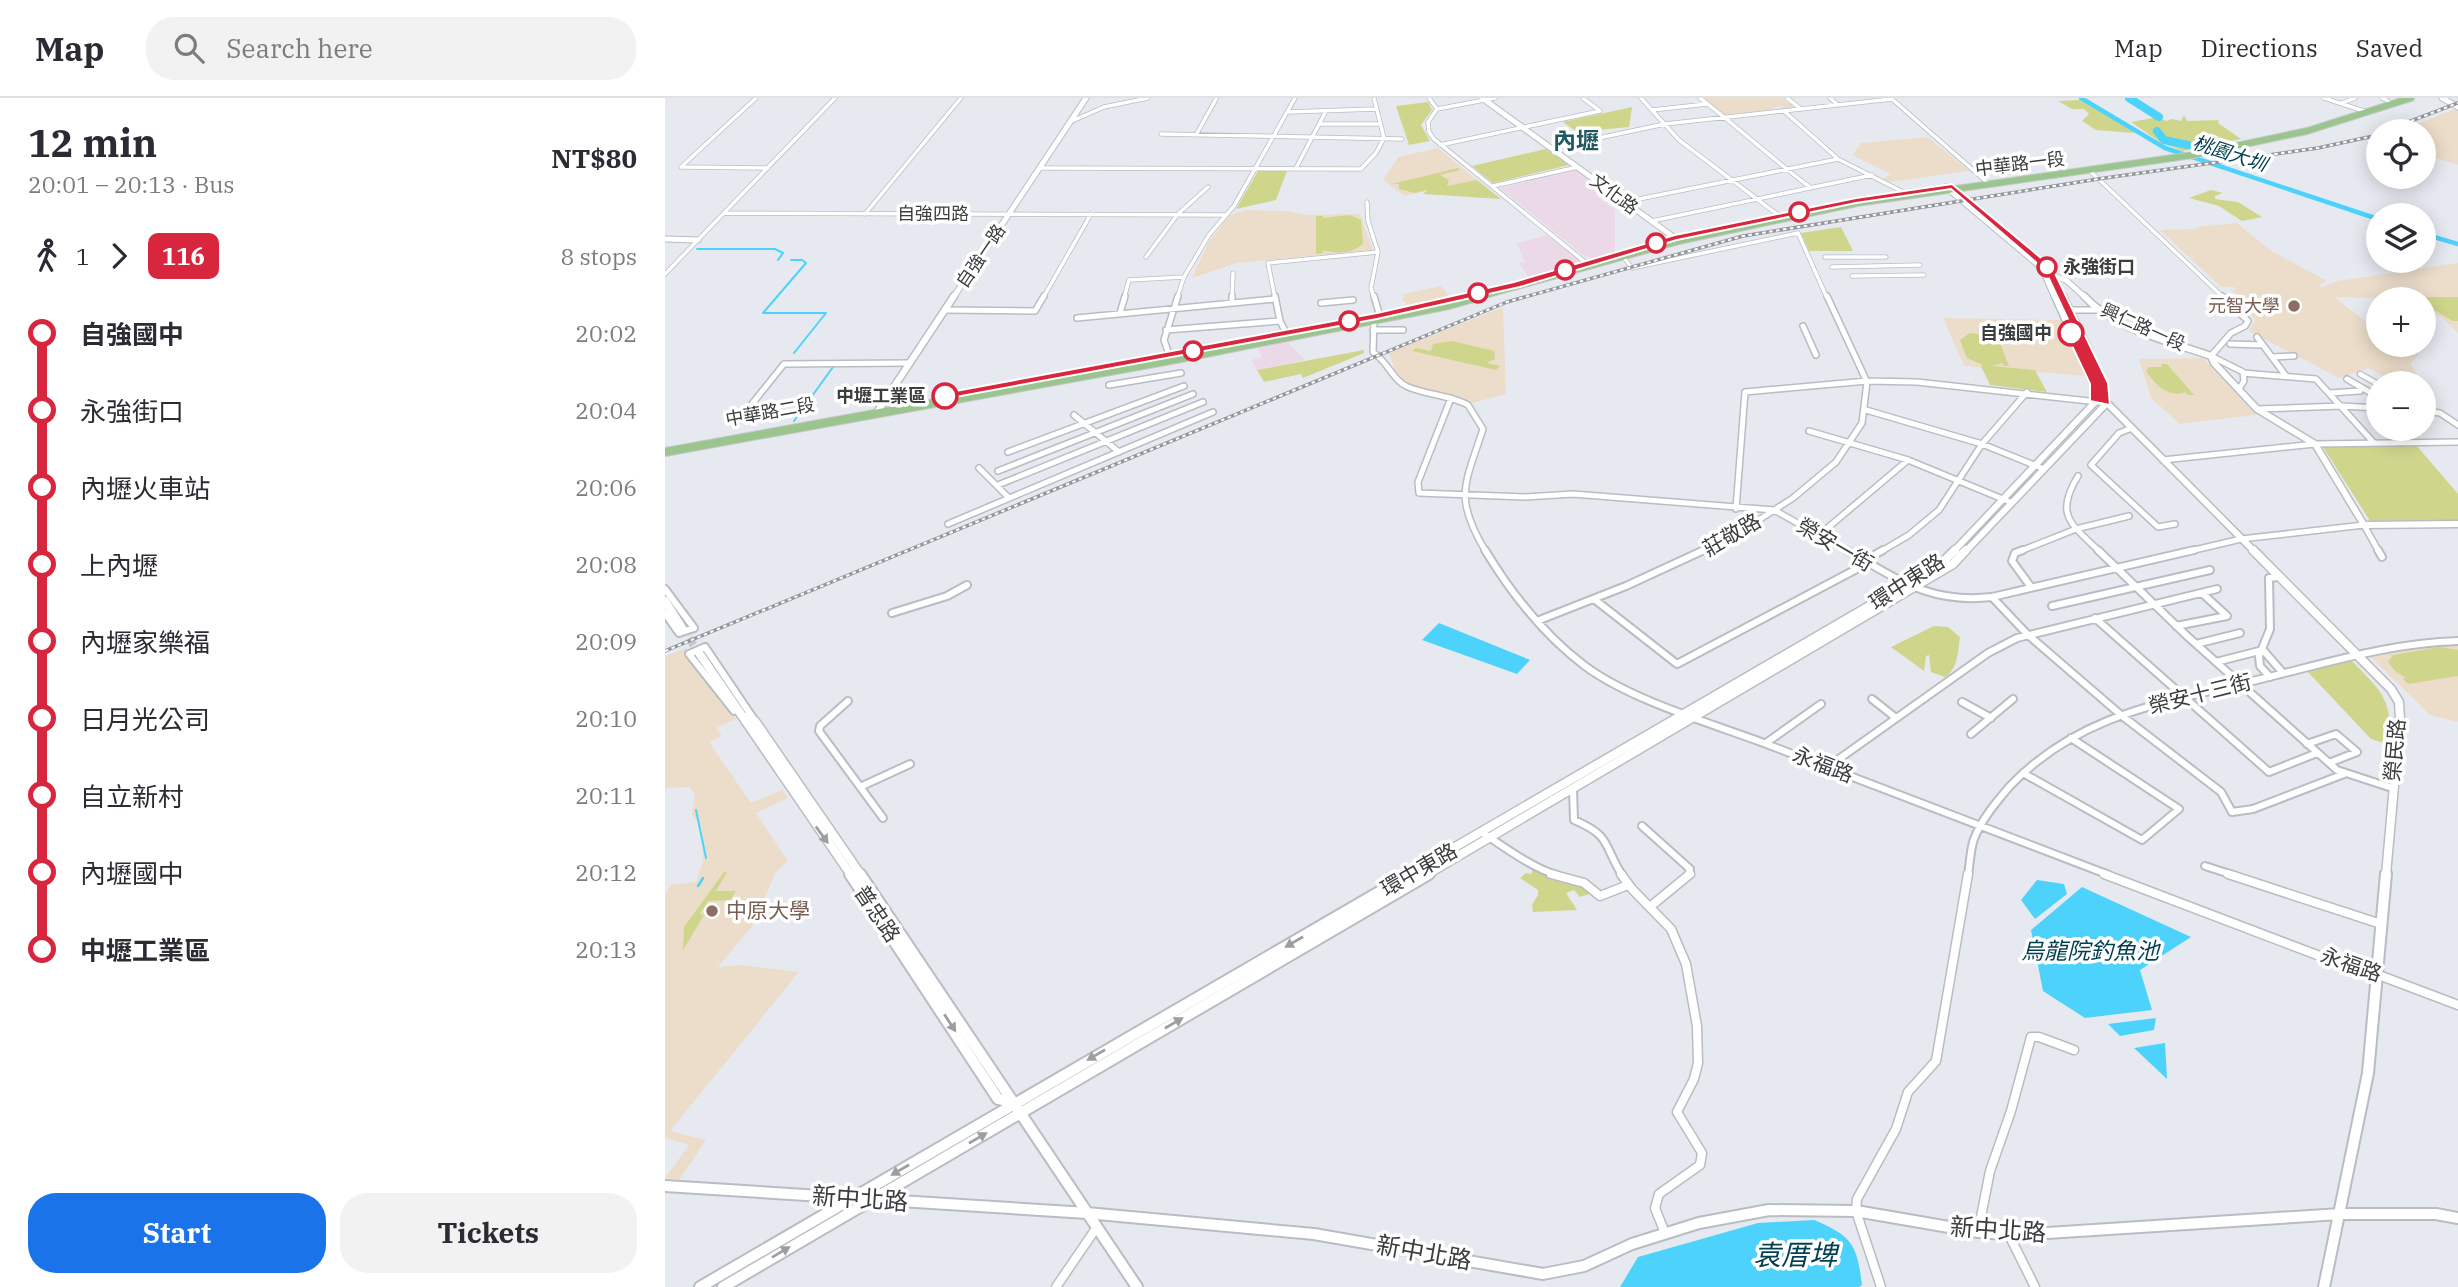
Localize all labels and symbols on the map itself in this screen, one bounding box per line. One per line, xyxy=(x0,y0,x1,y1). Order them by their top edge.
district label: 內壢 xyxy=(1553,125,1599,155)
water label: 桃園大圳 xyxy=(2190,130,2273,177)
street label: 中華路一段 xyxy=(1974,147,2066,180)
street label: 文化路 xyxy=(1586,168,1643,219)
street label: 自強四路 xyxy=(897,202,969,225)
unlabelled marker xyxy=(1789,202,1809,222)
street label: 自強一路 xyxy=(951,219,1010,292)
unlabelled marker xyxy=(1646,233,1666,253)
place label: 永強街口 xyxy=(2063,255,2135,278)
marker: 永強街口 xyxy=(2037,257,2057,277)
unlabelled marker xyxy=(1555,260,1575,280)
unlabelled marker xyxy=(1468,283,1488,303)
place label: 元智大學 xyxy=(2208,294,2280,317)
street label: 興仁路一段 xyxy=(2097,298,2189,355)
marker: 元智大學 xyxy=(2286,298,2302,314)
unlabelled marker xyxy=(1339,311,1359,331)
marker: 自強國中 xyxy=(2058,320,2084,346)
place label: 自強國中 xyxy=(1980,321,2052,344)
unlabelled marker xyxy=(1183,341,1203,361)
marker: 中壢工業區 xyxy=(932,383,958,409)
place label: 中壢工業區 xyxy=(836,384,926,407)
street label: 中華路二段 xyxy=(724,392,816,431)
street label: 莊敬路 xyxy=(1697,506,1766,562)
street label: 榮安一街 xyxy=(1792,511,1879,577)
street label: 環中東路 xyxy=(1864,547,1949,616)
street label: 榮安十三街 xyxy=(2145,667,2254,719)
street label: 榮民路 xyxy=(2377,717,2411,783)
street label: 永福路 xyxy=(1789,740,1858,788)
one-way arrow xyxy=(815,826,829,844)
street label: 環中東路 xyxy=(1375,836,1462,902)
street label: 普忠路 xyxy=(849,879,907,947)
place label: 中原大學 xyxy=(726,896,810,924)
marker: 中原大學 xyxy=(704,903,720,919)
water label: 烏龍院釣魚池 xyxy=(2021,935,2161,965)
one-way arrow xyxy=(1284,936,1303,948)
street label: 永福路 xyxy=(2317,941,2386,988)
one-way arrow xyxy=(943,1013,956,1033)
one-way arrow xyxy=(1165,1017,1184,1029)
one-way arrow xyxy=(1087,1049,1106,1061)
one-way arrow xyxy=(968,1132,988,1144)
one-way arrow xyxy=(890,1164,910,1176)
street label: 新中北路 xyxy=(811,1179,909,1217)
street label: 新中北路 xyxy=(1949,1210,2047,1248)
street label: 新中北路 xyxy=(1374,1228,1474,1276)
water label: 袁厝埤 xyxy=(1753,1236,1840,1273)
one-way arrow xyxy=(772,1246,791,1258)

